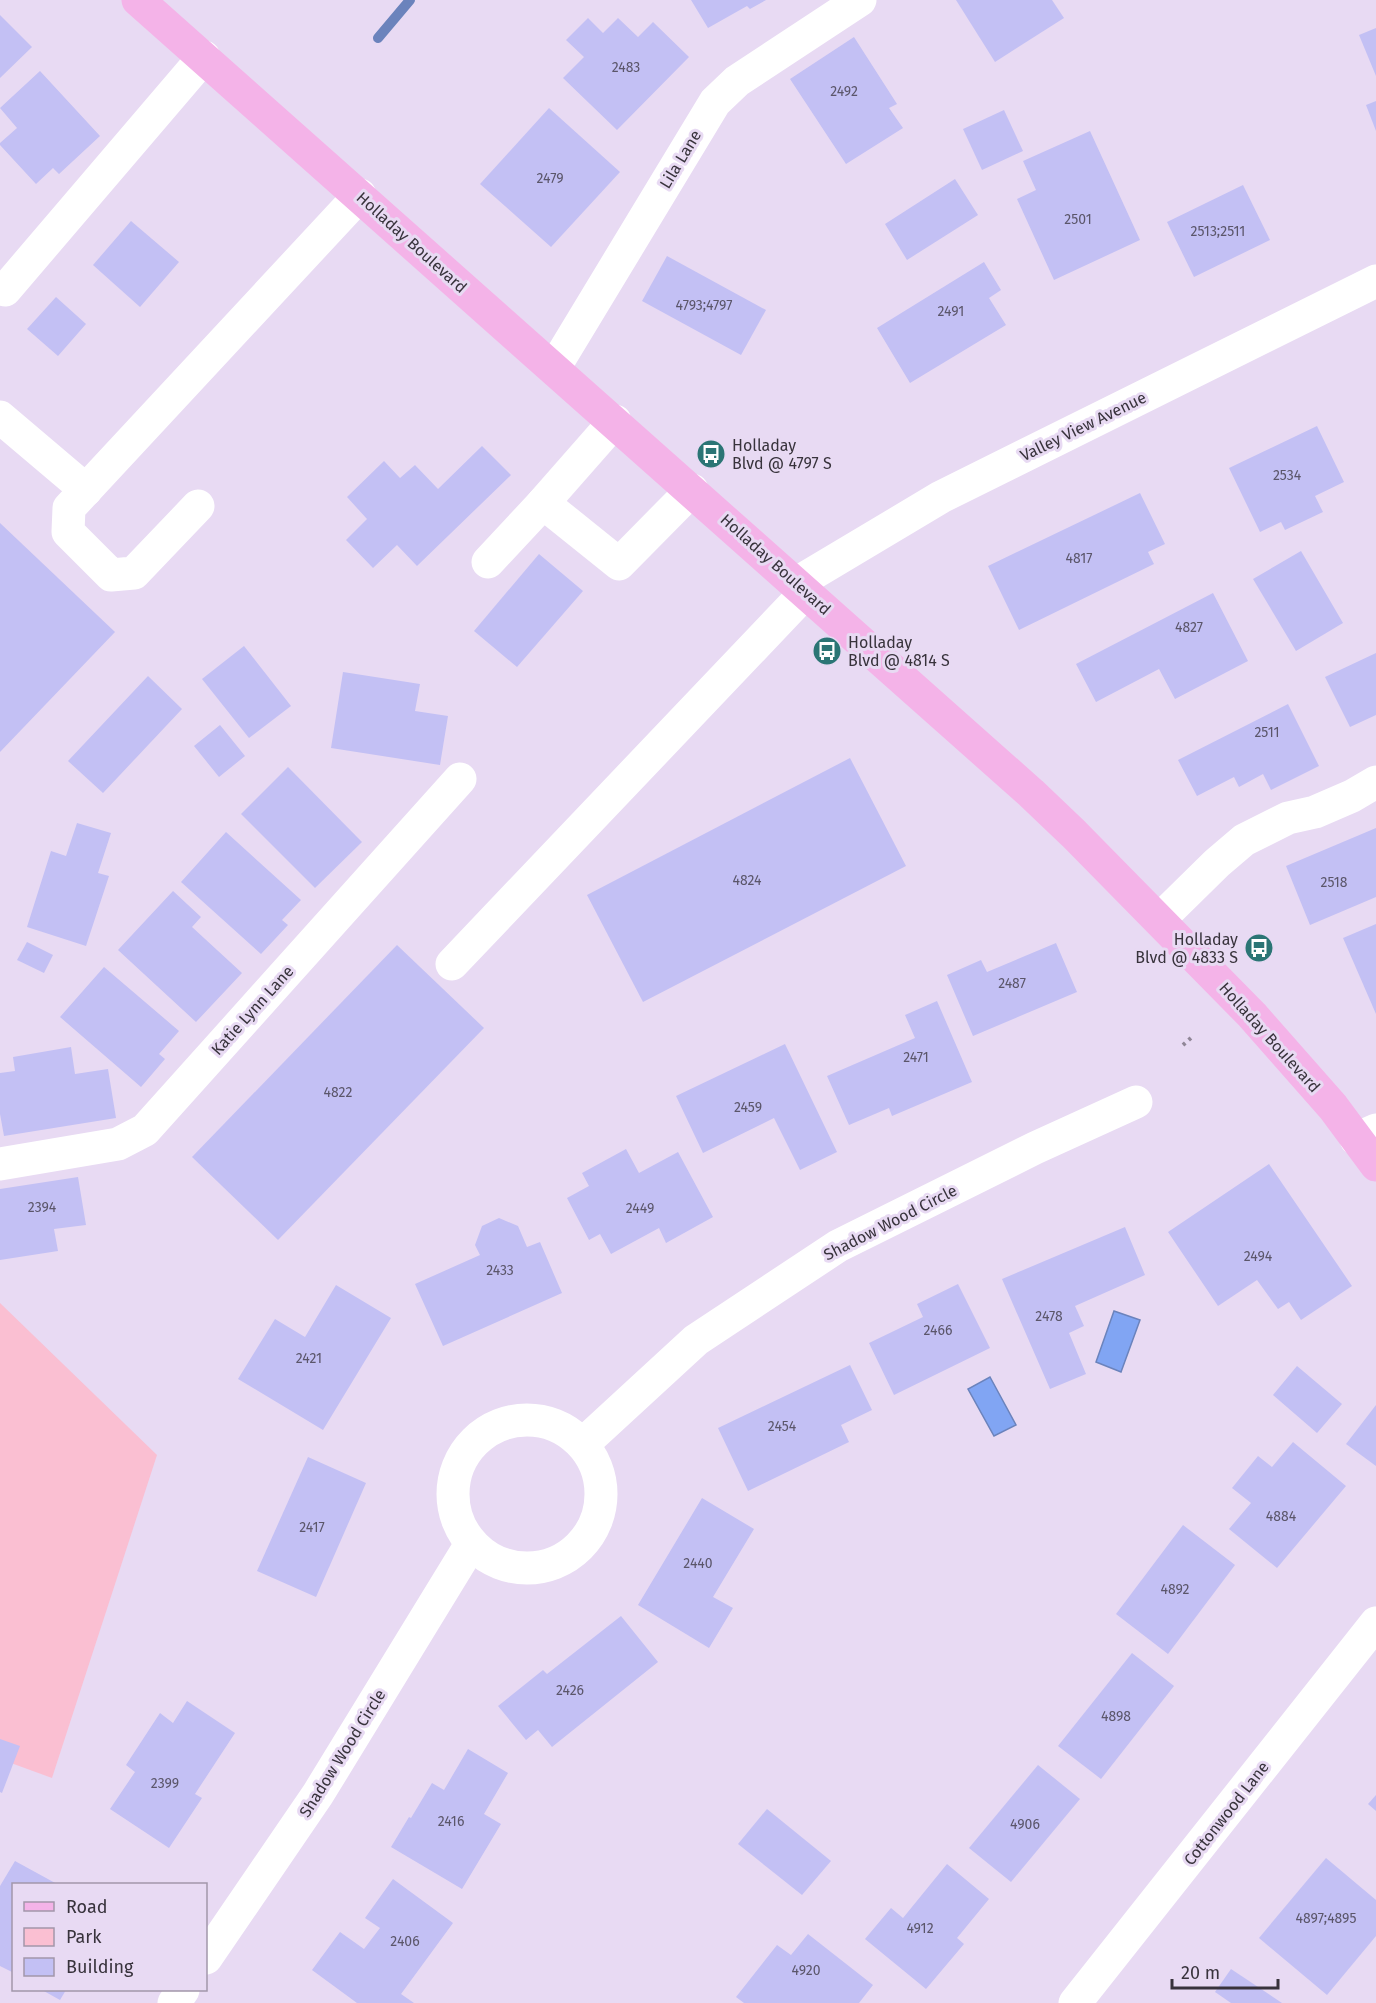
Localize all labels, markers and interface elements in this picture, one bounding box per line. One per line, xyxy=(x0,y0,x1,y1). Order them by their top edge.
house number: 2483 xyxy=(612,59,640,76)
house number: 2492 xyxy=(830,83,858,100)
street label: Lila Lane xyxy=(656,127,705,192)
house number: 2479 xyxy=(537,170,563,187)
street label: Holladay Boulevard xyxy=(353,188,471,297)
house number: 2501 xyxy=(1064,211,1092,228)
house number: 2513;2511 xyxy=(1191,223,1245,240)
house number: 4793;4797 xyxy=(676,297,732,314)
house number: 2491 xyxy=(938,303,964,320)
street label: Valley View Avenue xyxy=(1017,388,1149,465)
place label: Holladay Blvd @ 4797 S xyxy=(732,436,832,473)
bus stop icon: Holladay Blvd @ 4797 S xyxy=(695,438,727,470)
house number: 2534 xyxy=(1273,467,1302,484)
street label: Holladay Boulevard xyxy=(717,510,835,619)
house number: 4817 xyxy=(1065,550,1093,567)
house number: 4827 xyxy=(1175,619,1203,636)
place label: Holladay Blvd @ 4814 S xyxy=(848,633,950,670)
bus stop icon: Holladay Blvd @ 4814 S xyxy=(811,635,843,667)
house number: 2511 xyxy=(1254,724,1280,741)
house number: 4824 xyxy=(732,872,762,889)
house number: 2518 xyxy=(1320,874,1348,891)
place label: Holladay Blvd @ 4833 S xyxy=(1135,930,1238,967)
bus stop icon: Holladay Blvd @ 4833 S xyxy=(1243,932,1275,964)
street label: Katie Lynn Lane xyxy=(207,962,297,1059)
house number: 2487 xyxy=(998,975,1026,992)
street label: Holladay Boulevard xyxy=(1215,978,1324,1096)
house number: 2471 xyxy=(903,1049,929,1066)
house number: 4822 xyxy=(324,1084,353,1101)
house number: 2459 xyxy=(734,1099,762,1116)
street label: Shadow Wood Circle xyxy=(820,1181,960,1264)
house number: 2394 xyxy=(28,1199,57,1216)
house number: 2449 xyxy=(626,1200,654,1217)
house number: 2494 xyxy=(1244,1248,1273,1265)
house number: 2433 xyxy=(486,1262,514,1279)
house number: 2478 xyxy=(1035,1308,1063,1325)
house number: 2466 xyxy=(924,1322,952,1339)
house number: 2421 xyxy=(296,1350,322,1367)
house number: 2454 xyxy=(768,1418,797,1435)
house number: 4884 xyxy=(1266,1508,1297,1525)
house number: 2417 xyxy=(299,1519,325,1536)
house number: 2440 xyxy=(683,1555,713,1572)
house number: 4892 xyxy=(1161,1581,1190,1598)
house number: 2426 xyxy=(556,1682,584,1699)
street label: Shadow Wood Circle xyxy=(295,1686,389,1821)
house number: 4898 xyxy=(1101,1708,1131,1725)
street label: Cottonwood Lane xyxy=(1180,1758,1273,1869)
house number: 2399 xyxy=(151,1775,179,1792)
house number: 2416 xyxy=(438,1813,464,1830)
house number: 4906 xyxy=(1010,1816,1040,1833)
legend xyxy=(12,1883,207,1991)
text: Road xyxy=(66,1896,108,1918)
house number: 4897;4895 xyxy=(1296,1910,1356,1927)
house number: 4912 xyxy=(906,1920,934,1937)
text: Park xyxy=(66,1926,102,1948)
house number: 2406 xyxy=(390,1933,420,1950)
scale bar xyxy=(1172,1952,1278,1990)
text: Building xyxy=(66,1956,134,1978)
house number: 4920 xyxy=(792,1962,821,1979)
text: 20 m xyxy=(1181,1962,1220,1984)

